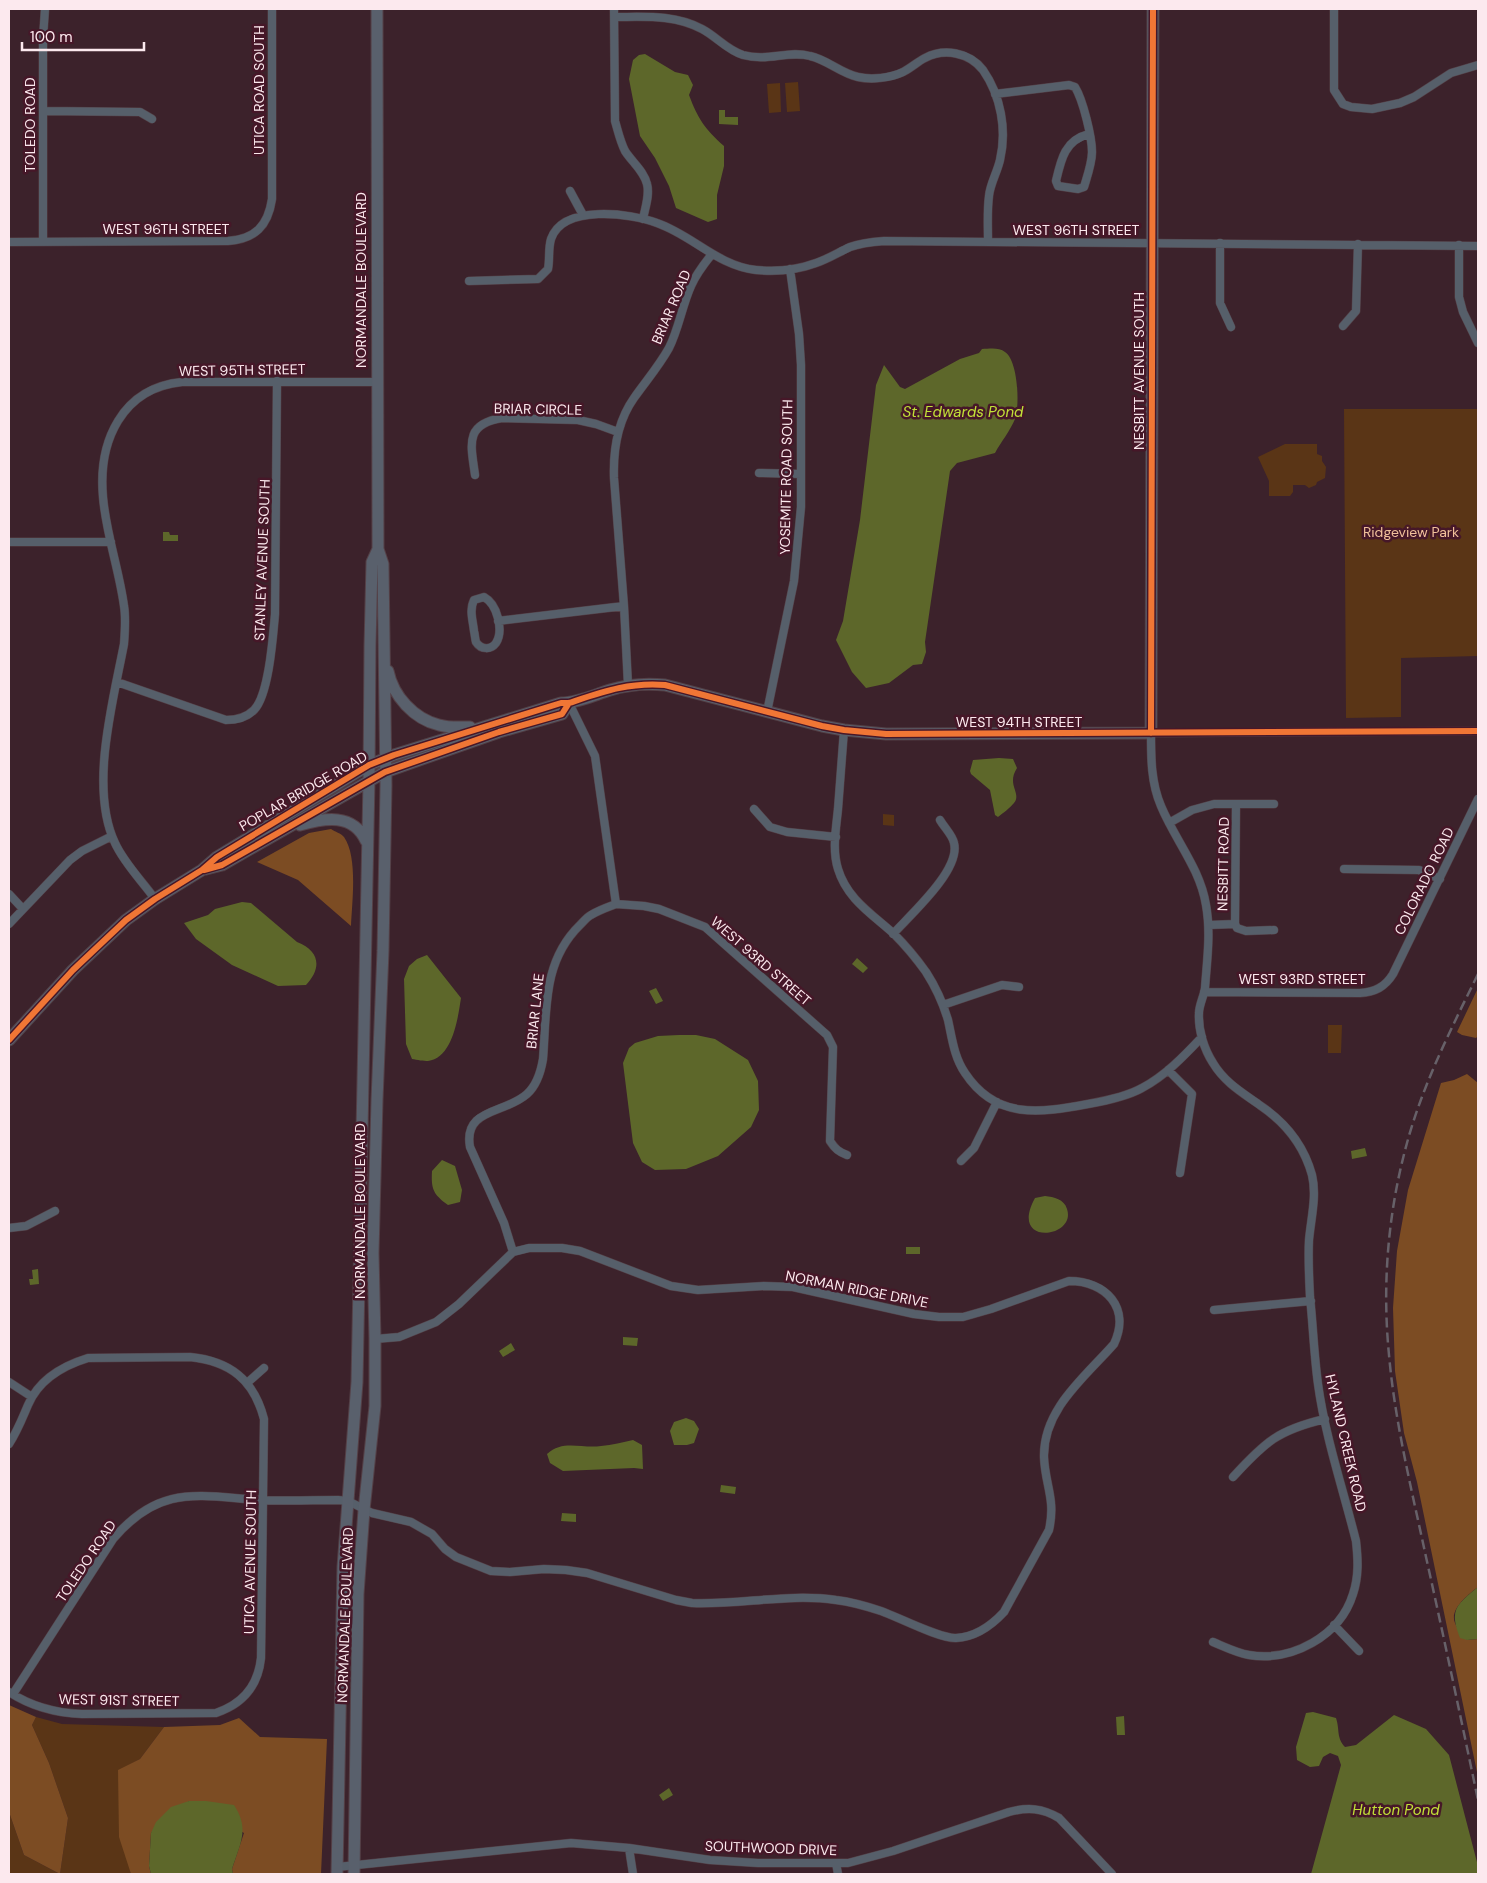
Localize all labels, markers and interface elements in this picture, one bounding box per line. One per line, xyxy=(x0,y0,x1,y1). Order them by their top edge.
scale bar xyxy=(22,20,145,52)
street label: UTICA ROAD SOUTH xyxy=(250,25,268,155)
text: 100 m xyxy=(30,27,73,47)
street label: TOLEDO ROAD xyxy=(21,77,39,173)
street label: NORMANDALE BOULEVARD xyxy=(352,192,370,368)
street label: WEST 96TH STREET xyxy=(103,220,230,238)
street label: WEST 96TH STREET xyxy=(1013,221,1140,239)
street label: BRIAR ROAD xyxy=(647,267,695,347)
street label: NESBITT AVENUE SOUTH xyxy=(1130,292,1148,450)
street label: WEST 95TH STREET xyxy=(178,360,306,380)
street label: BRIAR CIRCLE xyxy=(494,399,582,419)
street label: YOSEMITE ROAD SOUTH xyxy=(776,399,796,555)
water label: St. Edwards Pond xyxy=(903,402,1024,422)
street label: STANLEY AVENUE SOUTH xyxy=(250,479,274,641)
park label: Ridgeview Park xyxy=(1363,523,1459,541)
street label: WEST 94TH STREET xyxy=(956,713,1082,731)
street label: POPLAR BRIDGE ROAD xyxy=(236,747,370,835)
street label: NESBITT ROAD xyxy=(1213,817,1233,911)
street label: COLORADO ROAD xyxy=(1390,824,1458,938)
street label: WEST 93RD STREET xyxy=(707,912,815,1010)
street label: WEST 93RD STREET xyxy=(1238,970,1366,988)
street label: BRIAR LANE xyxy=(522,972,548,1050)
street label: NORMANDALE BOULEVARD xyxy=(351,1123,369,1299)
street label: NORMAN RIDGE DRIVE xyxy=(784,1266,930,1312)
street label: HYLAND CREEK ROAD xyxy=(1321,1372,1371,1514)
street label: UTICA AVENUE SOUTH xyxy=(240,1490,260,1634)
street label: TOLEDO ROAD xyxy=(52,1517,120,1605)
street label: NORMANDALE BOULEVARD xyxy=(333,1527,357,1703)
street label: WEST 91ST STREET xyxy=(58,1690,180,1710)
water label: Hutton Pond xyxy=(1352,1800,1440,1820)
street label: SOUTHWOOD DRIVE xyxy=(705,1837,837,1859)

